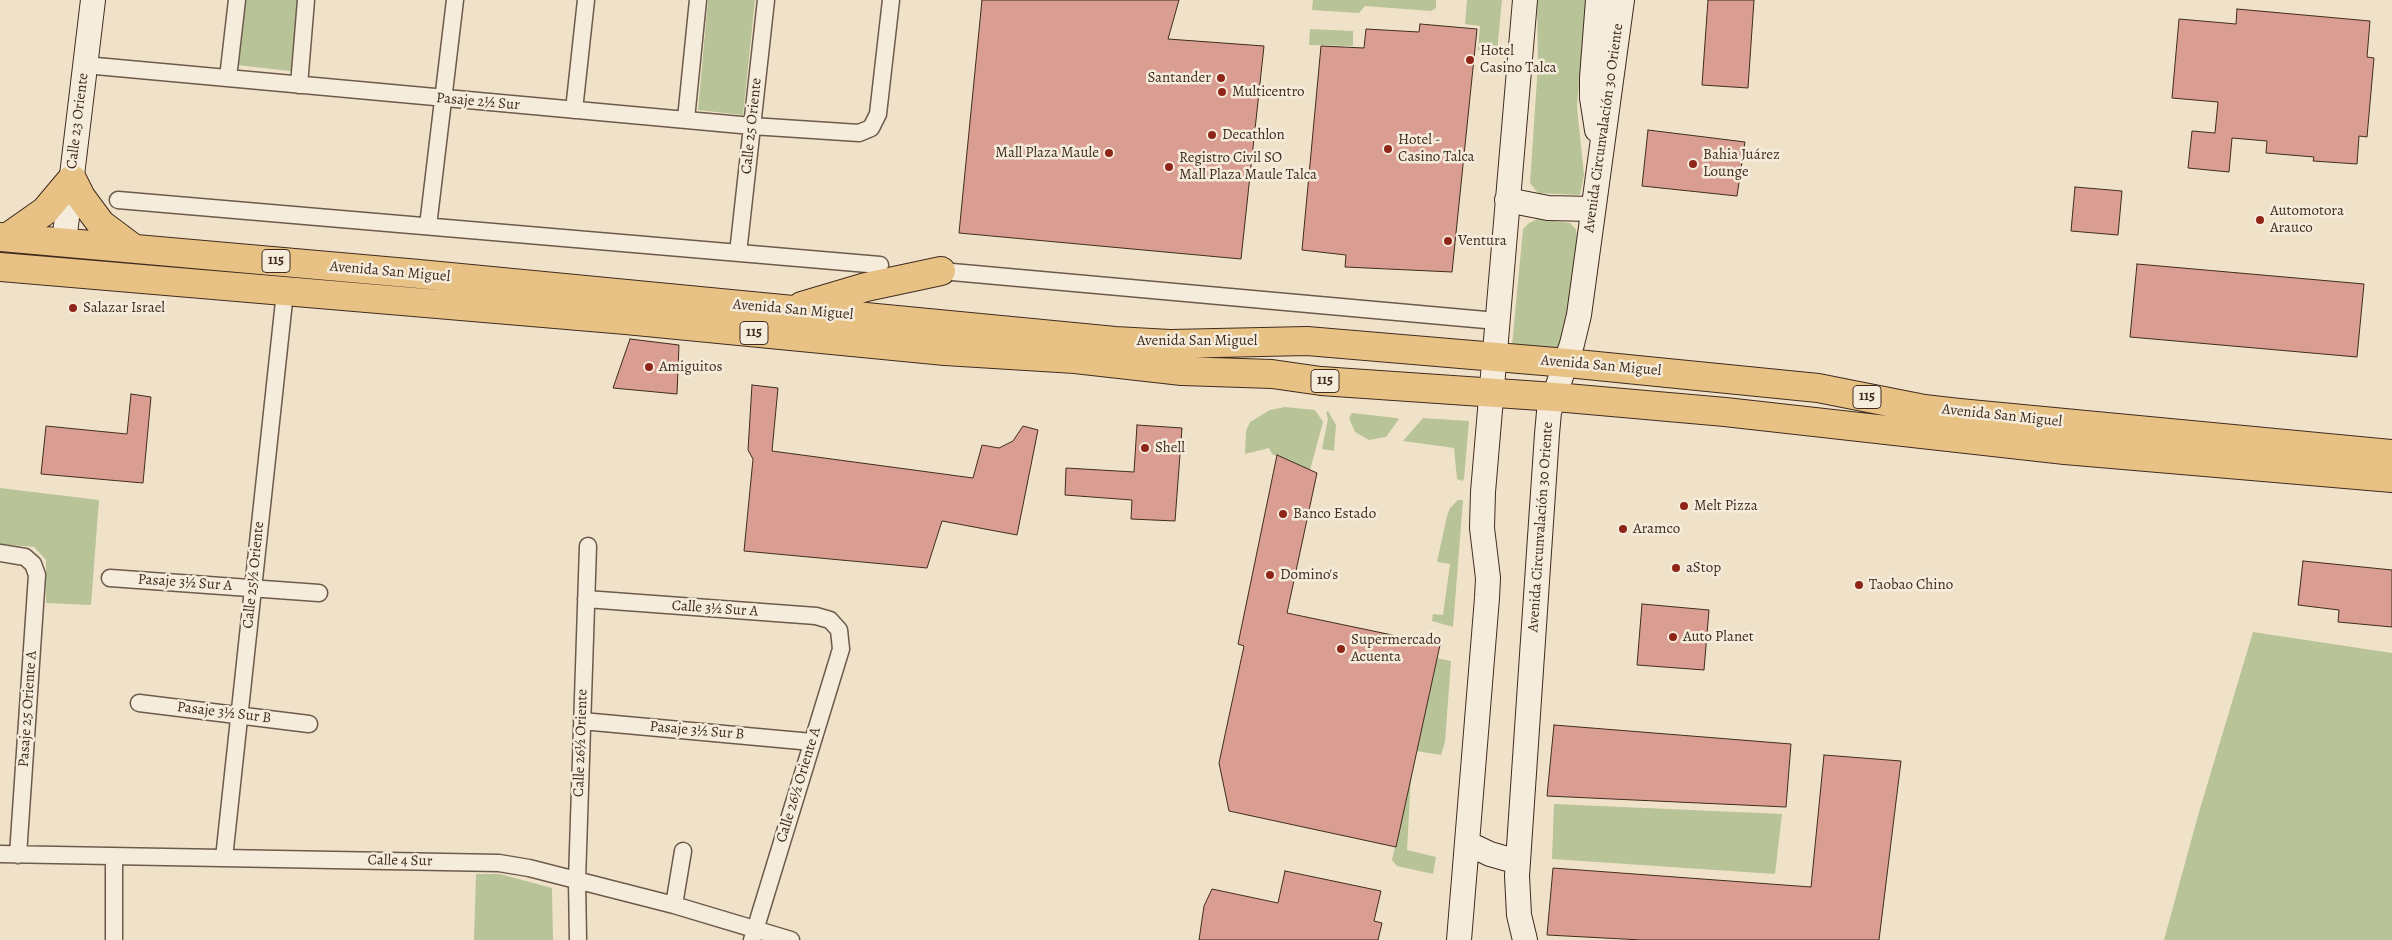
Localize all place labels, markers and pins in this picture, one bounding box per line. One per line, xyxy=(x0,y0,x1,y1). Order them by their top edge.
place label: Hotel Casino Talca xyxy=(1480,42,1557,77)
marker: Hotel Casino Talca xyxy=(1464,54,1476,66)
place label: Santander xyxy=(1147,69,1211,87)
marker: Santander xyxy=(1215,72,1227,84)
place label: Multicentro xyxy=(1232,83,1304,101)
marker: Multicentro xyxy=(1216,86,1228,98)
place label: Decathlon xyxy=(1222,126,1285,144)
marker: Decathlon xyxy=(1206,129,1218,141)
place label: Hotel - Casino Talca xyxy=(1398,131,1475,166)
marker: Hotel - Casino Talca xyxy=(1382,143,1394,155)
place label: Mall Plaza Maule xyxy=(995,144,1099,162)
place label: Bahia Juárez Lounge xyxy=(1703,146,1780,181)
marker: Mall Plaza Maule xyxy=(1103,147,1115,159)
place label: Registro Civil SO Mall Plaza Maule Talca xyxy=(1179,149,1317,184)
marker: Bahia Juárez Lounge xyxy=(1687,158,1699,170)
marker: Registro Civil SO Mall Plaza Maule Talca xyxy=(1163,161,1175,173)
place label: Automotora Arauco xyxy=(2270,202,2344,237)
marker: Automotora Arauco xyxy=(2254,214,2266,226)
place label: Ventura xyxy=(1458,232,1507,250)
marker: Ventura xyxy=(1442,235,1454,247)
place label: Salazar Israel xyxy=(83,299,165,317)
marker: Salazar Israel xyxy=(67,302,79,314)
place label: Amiguitos xyxy=(659,358,722,376)
marker: Amiguitos xyxy=(643,361,655,373)
place label: Shell xyxy=(1155,439,1185,457)
marker: Shell xyxy=(1139,442,1151,454)
place label: Melt Pizza xyxy=(1694,497,1758,515)
marker: Melt Pizza xyxy=(1678,500,1690,512)
place label: Banco Estado xyxy=(1293,505,1376,523)
marker: Banco Estado xyxy=(1277,508,1289,520)
place label: Aramco xyxy=(1633,520,1680,538)
marker: Aramco xyxy=(1617,523,1629,535)
place label: aStop xyxy=(1686,559,1721,577)
marker: aStop xyxy=(1670,562,1682,574)
place label: Domino's xyxy=(1280,566,1338,584)
marker: Domino's xyxy=(1264,569,1276,581)
place label: Taobao Chino xyxy=(1869,576,1953,594)
marker: Taobao Chino xyxy=(1853,579,1865,591)
place label: Auto Planet xyxy=(1683,628,1754,646)
place label: Supermercado Acuenta xyxy=(1351,631,1441,666)
marker: Auto Planet xyxy=(1667,631,1679,643)
marker: Supermercado Acuenta xyxy=(1335,643,1347,655)

